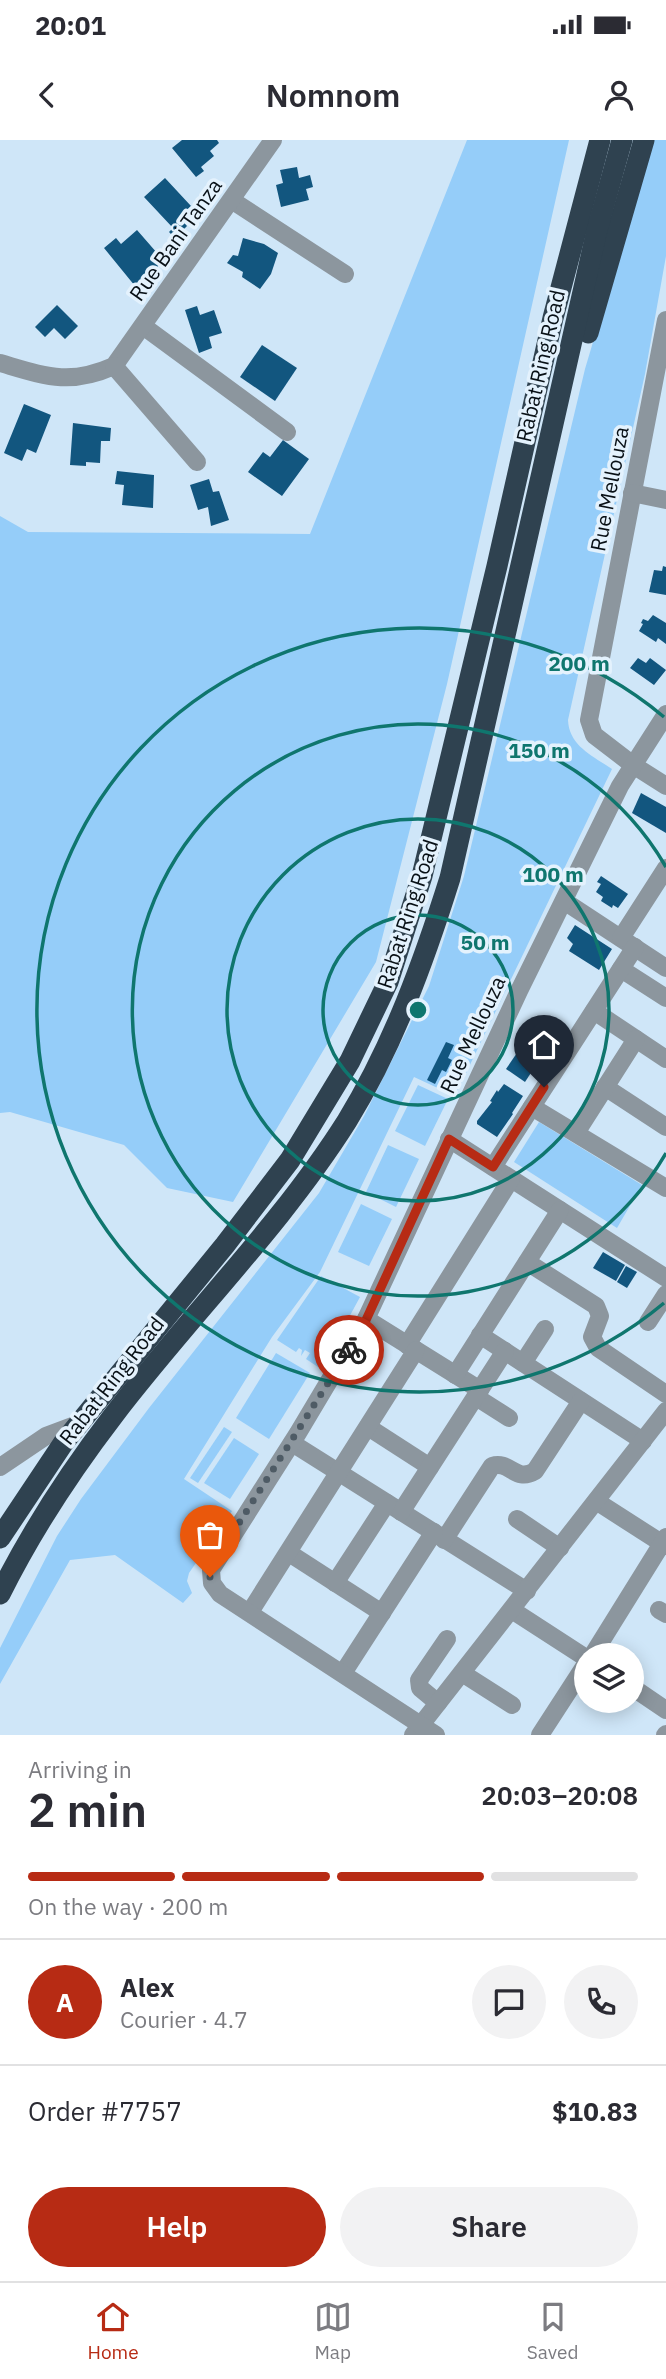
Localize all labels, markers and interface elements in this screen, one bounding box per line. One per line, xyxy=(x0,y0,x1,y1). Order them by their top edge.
text: 20:01 xyxy=(35,8,106,42)
text: Nomnom xyxy=(266,74,400,116)
icon: back xyxy=(28,76,66,114)
icon: person xyxy=(600,76,638,114)
street label: Rue Bani Tanza xyxy=(123,173,228,306)
street label: Rabat Ring Road xyxy=(509,287,571,444)
street label: Rue Mellouza xyxy=(583,424,635,554)
text: 200 m xyxy=(548,649,610,677)
text: 150 m xyxy=(508,736,570,764)
street label: Rabat Ring Road xyxy=(370,836,444,992)
text: 100 m xyxy=(522,860,584,888)
text: 50 m xyxy=(461,928,509,956)
street label: Rue Mellouza xyxy=(433,971,511,1098)
centre of rings xyxy=(406,998,430,1022)
pin xyxy=(514,1015,574,1087)
icon: home xyxy=(525,1026,563,1064)
street label: Rabat Ring Road xyxy=(52,1311,170,1450)
courier xyxy=(314,1315,384,1385)
icon: bike xyxy=(330,1331,368,1369)
pin xyxy=(180,1505,240,1577)
icon: bag xyxy=(191,1516,229,1554)
map controls xyxy=(574,1643,644,1713)
button: layers xyxy=(574,1643,644,1713)
text: Arriving in xyxy=(28,1754,132,1784)
text: 20:03–20:08 xyxy=(481,1778,638,1812)
text: 2 min xyxy=(28,1780,147,1840)
text: On the way · 200 m xyxy=(28,1891,228,1921)
button: chat xyxy=(472,1965,546,2039)
button: phone xyxy=(564,1965,638,2039)
text: Alex xyxy=(120,1970,174,2004)
text: A xyxy=(56,1985,74,2019)
text: Courier · 4.7 xyxy=(120,2004,248,2034)
text: Order #7757 xyxy=(28,2094,182,2128)
text: $10.83 xyxy=(552,2094,638,2128)
button: Help xyxy=(28,2187,326,2267)
button: Share xyxy=(340,2187,638,2267)
tab: Home xyxy=(88,2298,139,2364)
tab: Map xyxy=(314,2298,352,2364)
tab: Saved xyxy=(527,2298,578,2364)

